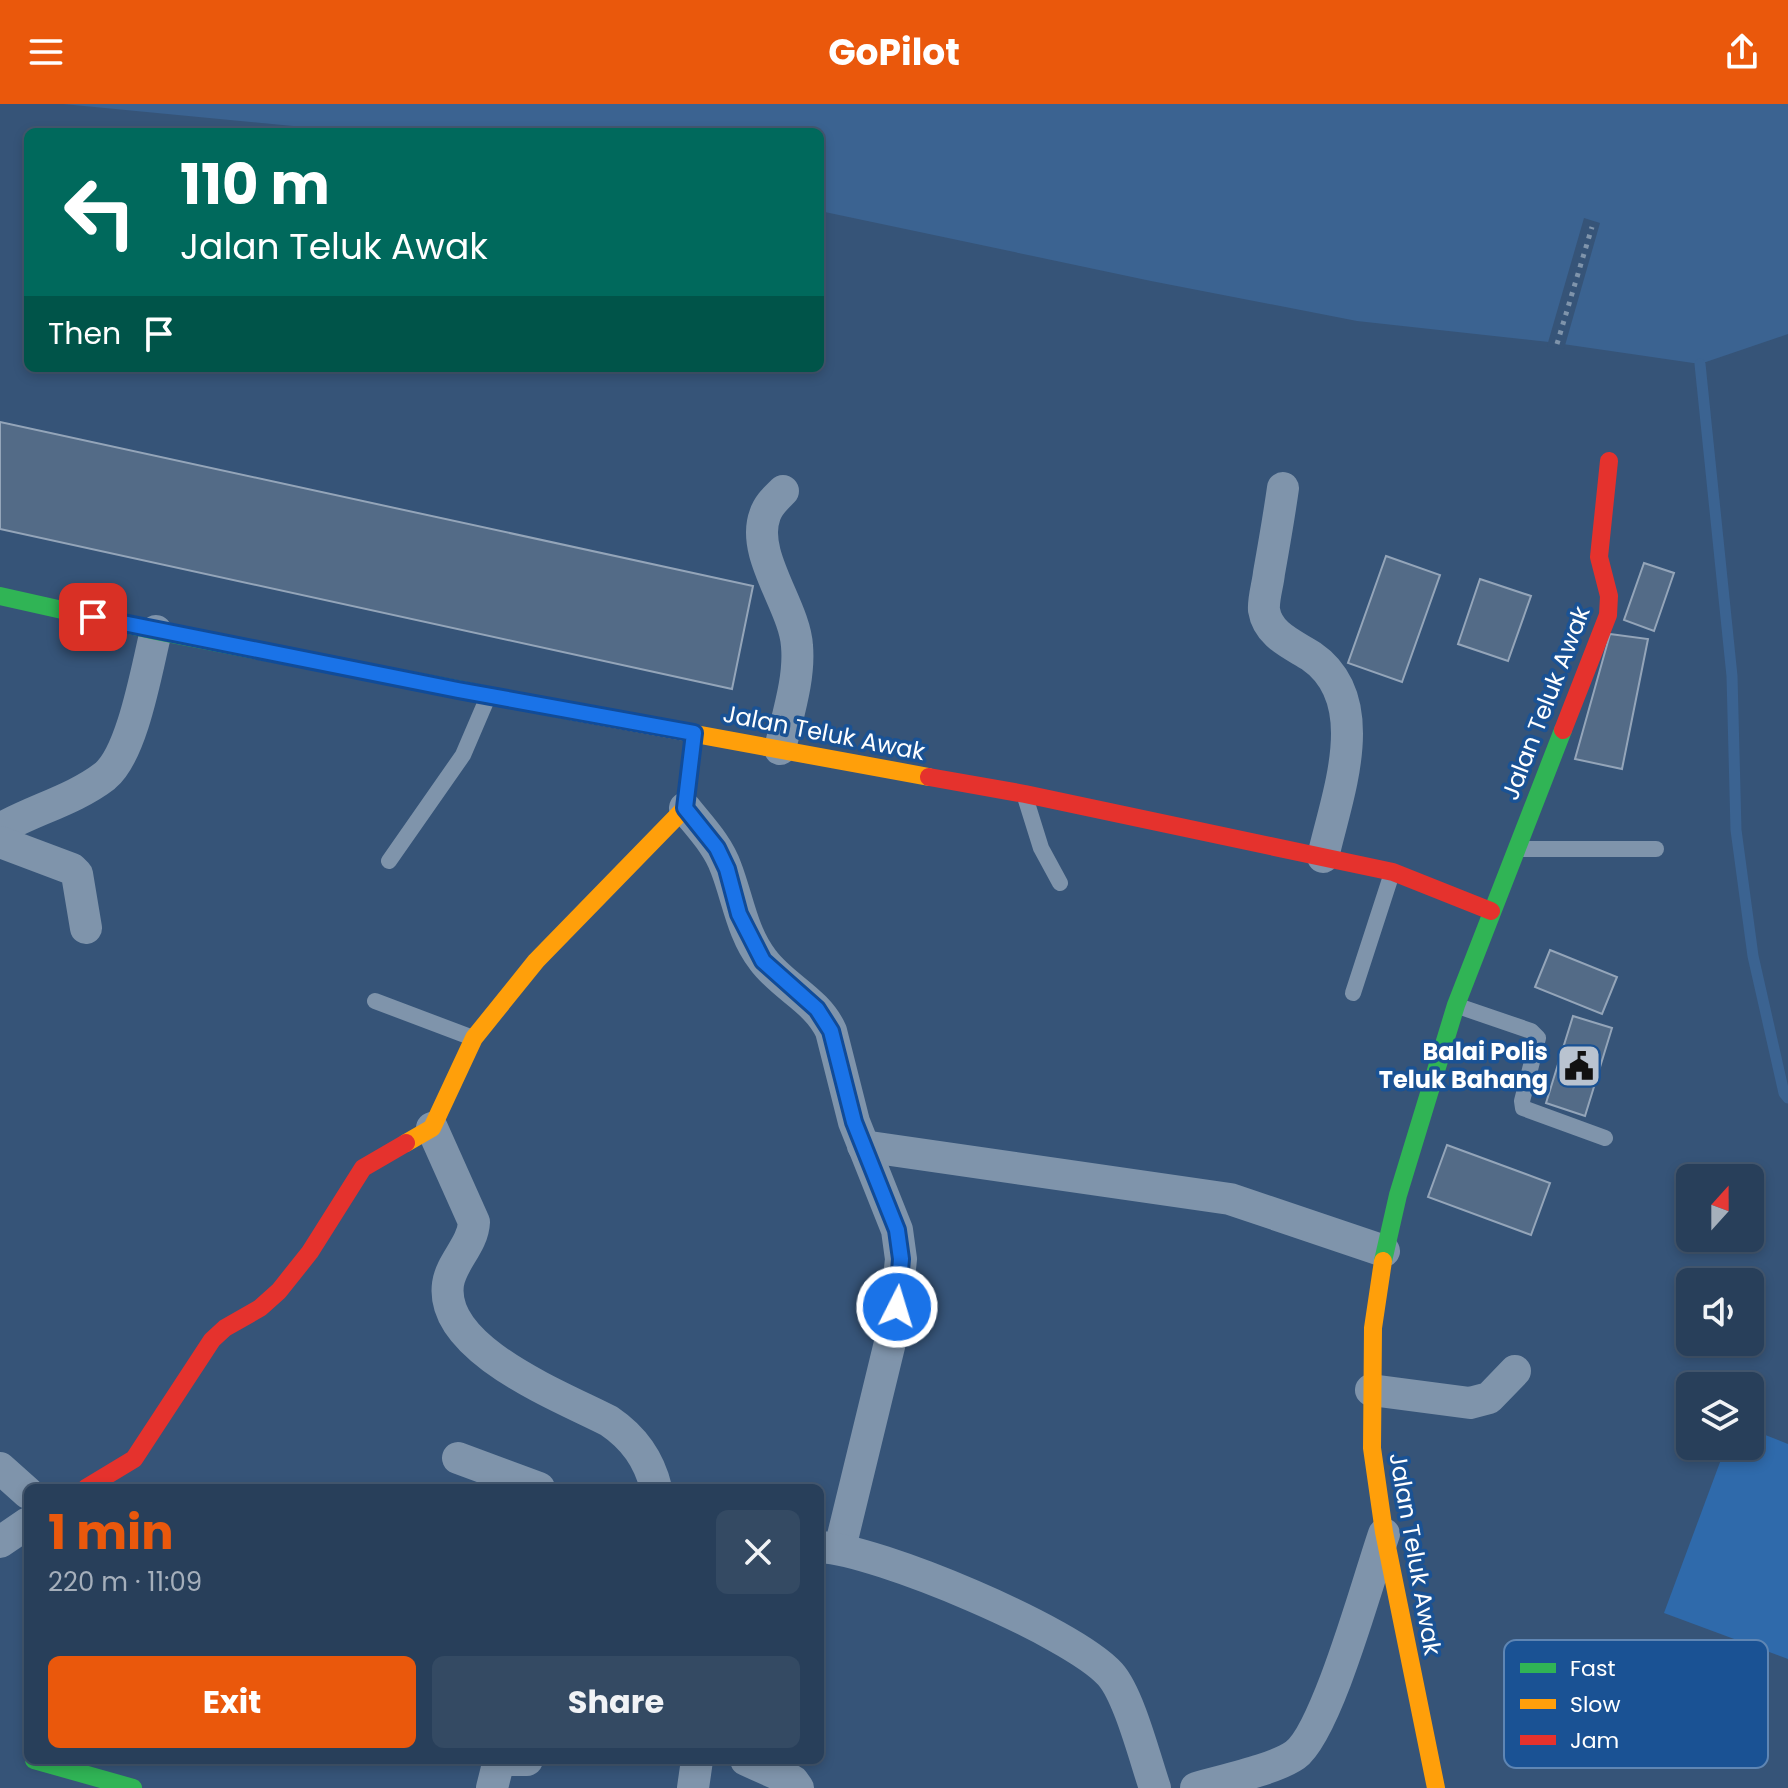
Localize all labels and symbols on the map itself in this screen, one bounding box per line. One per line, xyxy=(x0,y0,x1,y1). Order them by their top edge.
pin xyxy=(59,583,127,651)
street label: Jalan Teluk Awak xyxy=(1493,601,1598,805)
street label: Jalan Teluk Awak xyxy=(720,697,929,768)
place label: Balai Polis Teluk Bahang xyxy=(1379,1035,1548,1096)
public building icon: Balai Polis Teluk Bahang xyxy=(1555,1042,1603,1090)
north arrow xyxy=(1676,1164,1764,1252)
position arrow xyxy=(855,1265,939,1349)
street label: Jalan Teluk Awak xyxy=(1381,1450,1450,1658)
legend xyxy=(1504,1640,1768,1768)
text: Fast xyxy=(1570,1653,1615,1684)
text: Slow xyxy=(1570,1689,1620,1720)
text: Jam xyxy=(1570,1725,1619,1756)

